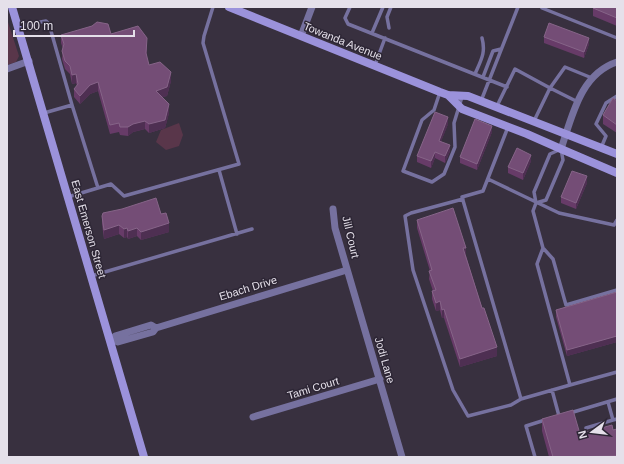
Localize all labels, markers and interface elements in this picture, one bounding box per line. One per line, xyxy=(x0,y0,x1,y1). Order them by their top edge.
scale bar xyxy=(14,12,134,38)
text: 100 m xyxy=(20,19,53,33)
street label: Towanda Avenue xyxy=(302,20,384,62)
street label: East Emerson Street xyxy=(69,179,109,279)
street label: Jill Court xyxy=(340,215,362,259)
street label: Ebach Drive xyxy=(218,274,278,302)
street label: Jodi Lane xyxy=(373,335,397,385)
street label: Tami Court xyxy=(286,374,340,402)
north arrow xyxy=(572,412,612,452)
text: N xyxy=(576,429,589,440)

